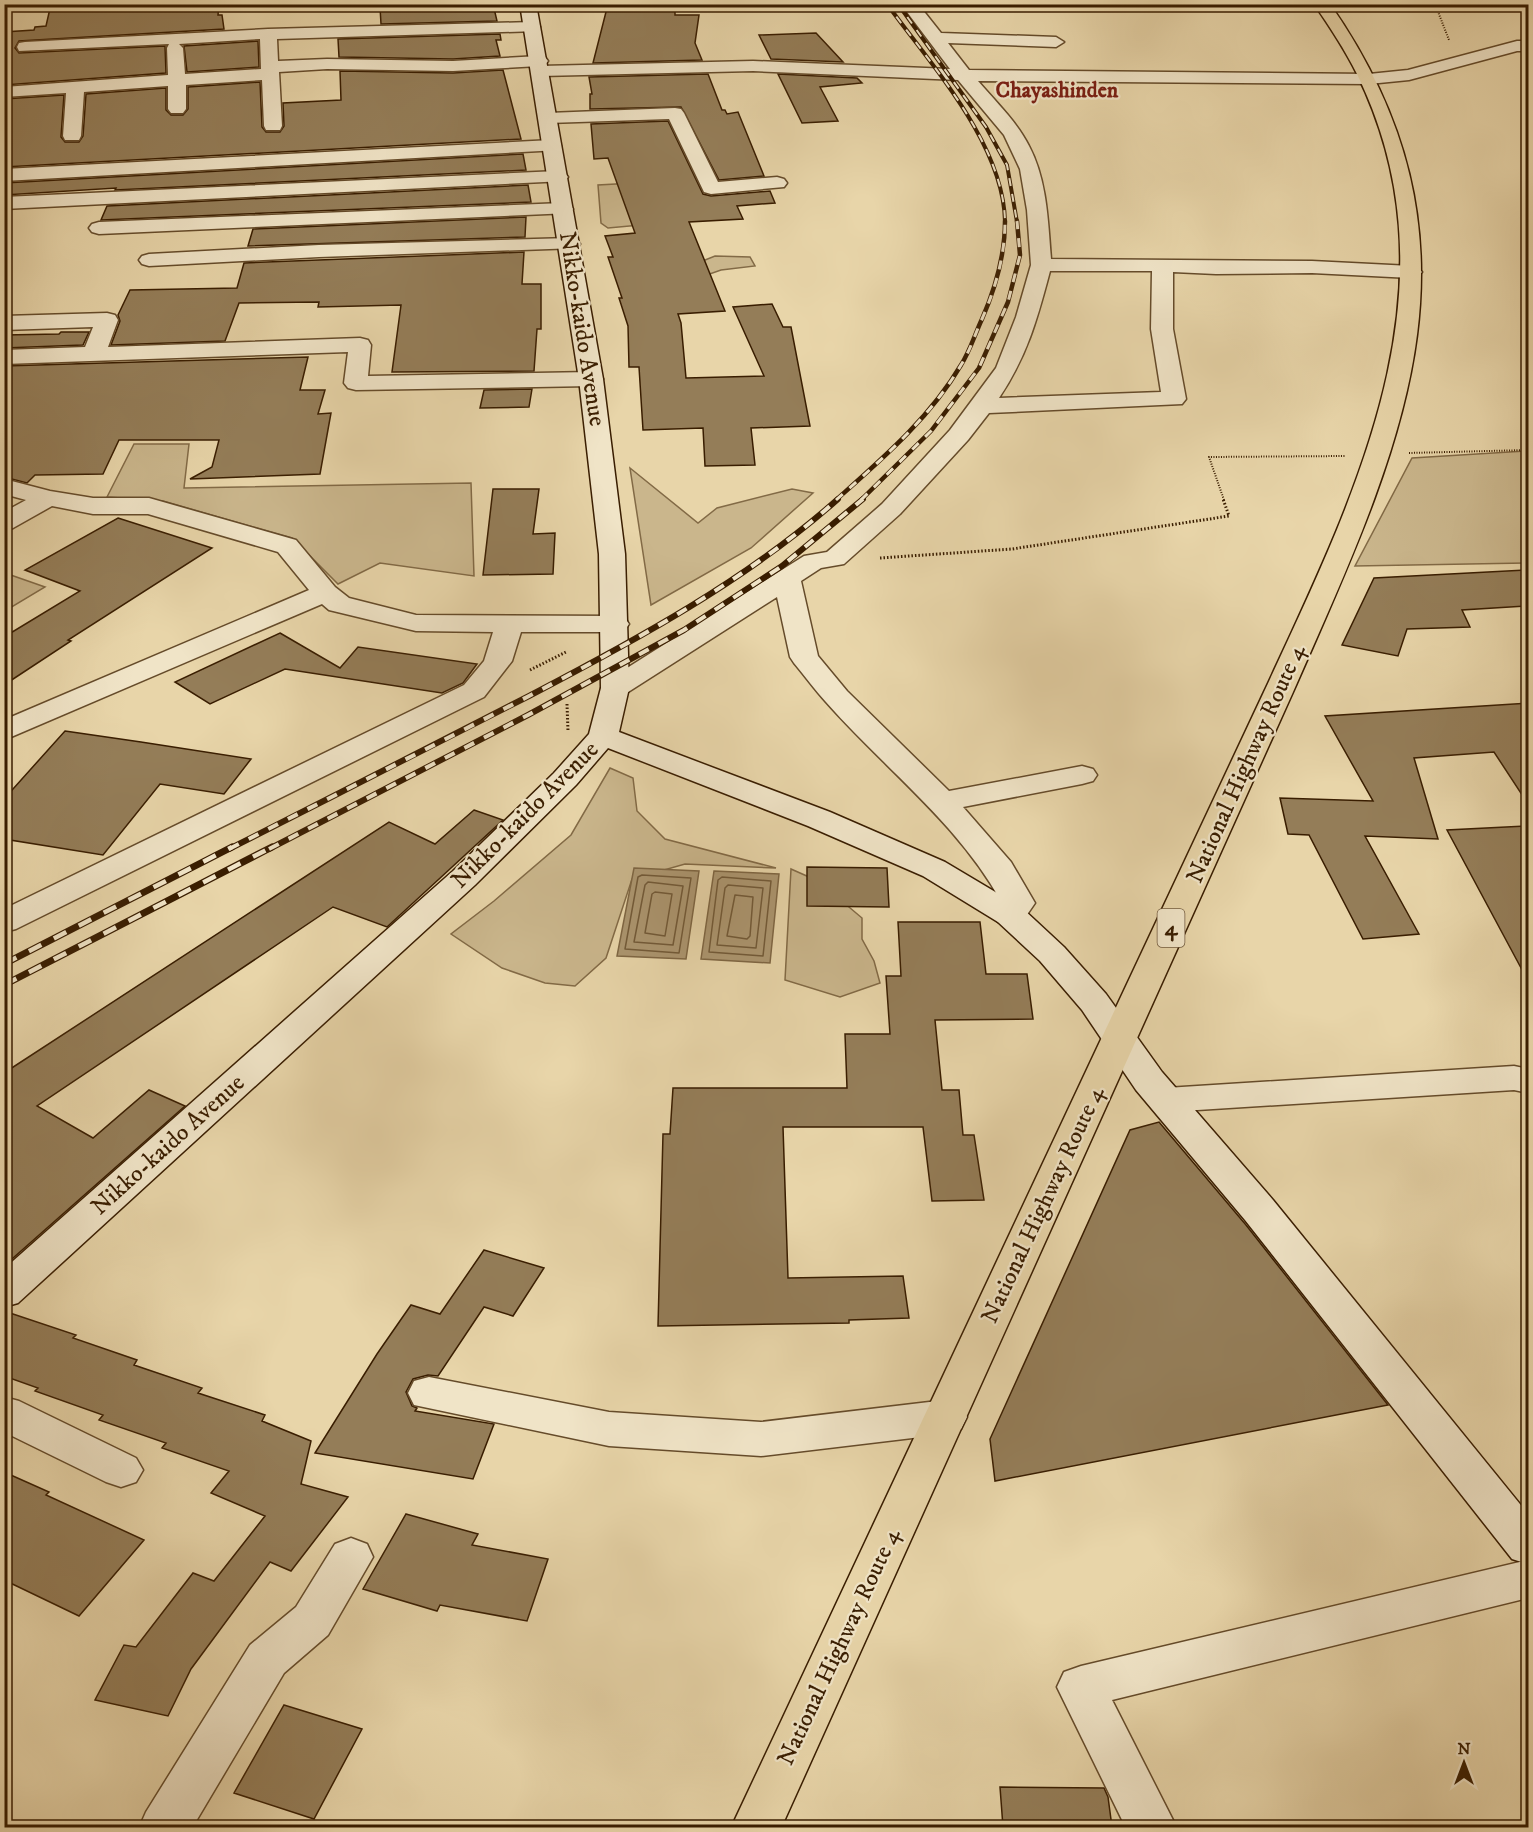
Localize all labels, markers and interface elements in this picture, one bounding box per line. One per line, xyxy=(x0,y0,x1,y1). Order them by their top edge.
district label: Chayashinden xyxy=(996,77,1119,104)
street label: Nikko-kaido Avenue xyxy=(552,230,612,428)
street label: National Highway Route 4 xyxy=(1180,639,1313,888)
street label: Nikko-kaido Avenue xyxy=(445,735,605,895)
road number: 4 xyxy=(1158,909,1184,947)
street label: Nikko-kaido Avenue xyxy=(85,1068,251,1222)
street label: National Highway Route 4 xyxy=(975,1081,1112,1328)
street label: National Highway Route 4 xyxy=(771,1523,908,1770)
north arrow xyxy=(1434,1733,1494,1793)
text: N xyxy=(1457,1739,1471,1759)

